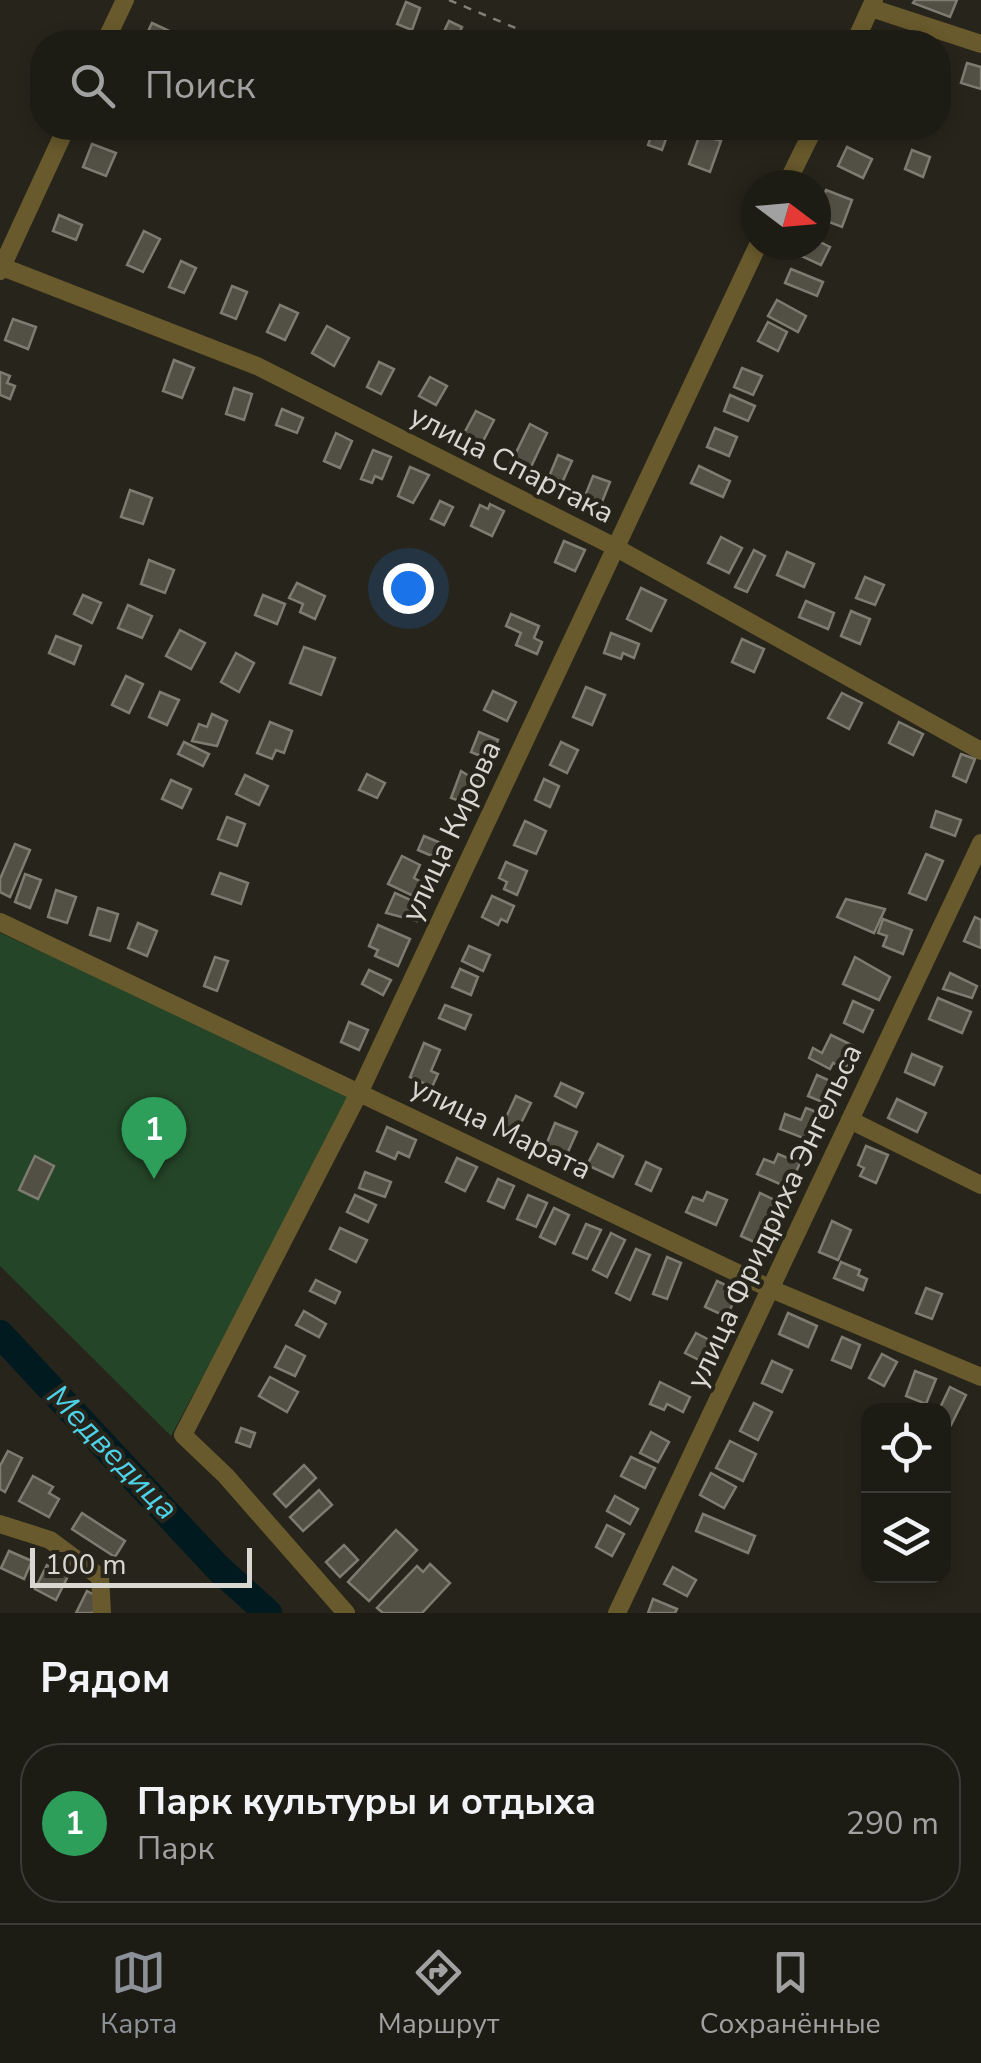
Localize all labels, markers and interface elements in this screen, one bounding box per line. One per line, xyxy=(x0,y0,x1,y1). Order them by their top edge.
search box xyxy=(30,30,951,140)
icon: search xyxy=(65,58,120,113)
text: Поиск xyxy=(145,60,255,111)
north arrow xyxy=(741,170,831,260)
street label: улица Спартака xyxy=(402,395,621,534)
your location xyxy=(383,563,434,614)
street label: улица Кирова xyxy=(392,734,511,928)
street label: улица Фридриха Энгельса xyxy=(676,1037,872,1395)
street label: улица Марата xyxy=(403,1067,598,1190)
pin: 1 xyxy=(122,1096,186,1179)
water label: Медведица xyxy=(37,1375,188,1529)
map controls xyxy=(861,1403,951,1583)
button: locate xyxy=(861,1403,951,1493)
button: layers xyxy=(861,1493,951,1583)
scale bar xyxy=(30,1543,252,1588)
text: 100 m xyxy=(45,1546,127,1584)
text: Рядом xyxy=(40,1650,170,1707)
text: Парк культуры и отдыха xyxy=(137,1776,596,1827)
text: 1 xyxy=(65,1802,84,1845)
text: 290 m xyxy=(846,1802,939,1845)
text: Парк xyxy=(137,1827,214,1870)
tab: Карта xyxy=(100,1945,177,2043)
tab: Маршрут xyxy=(378,1945,499,2043)
tab: Сохранённые xyxy=(700,1945,881,2043)

